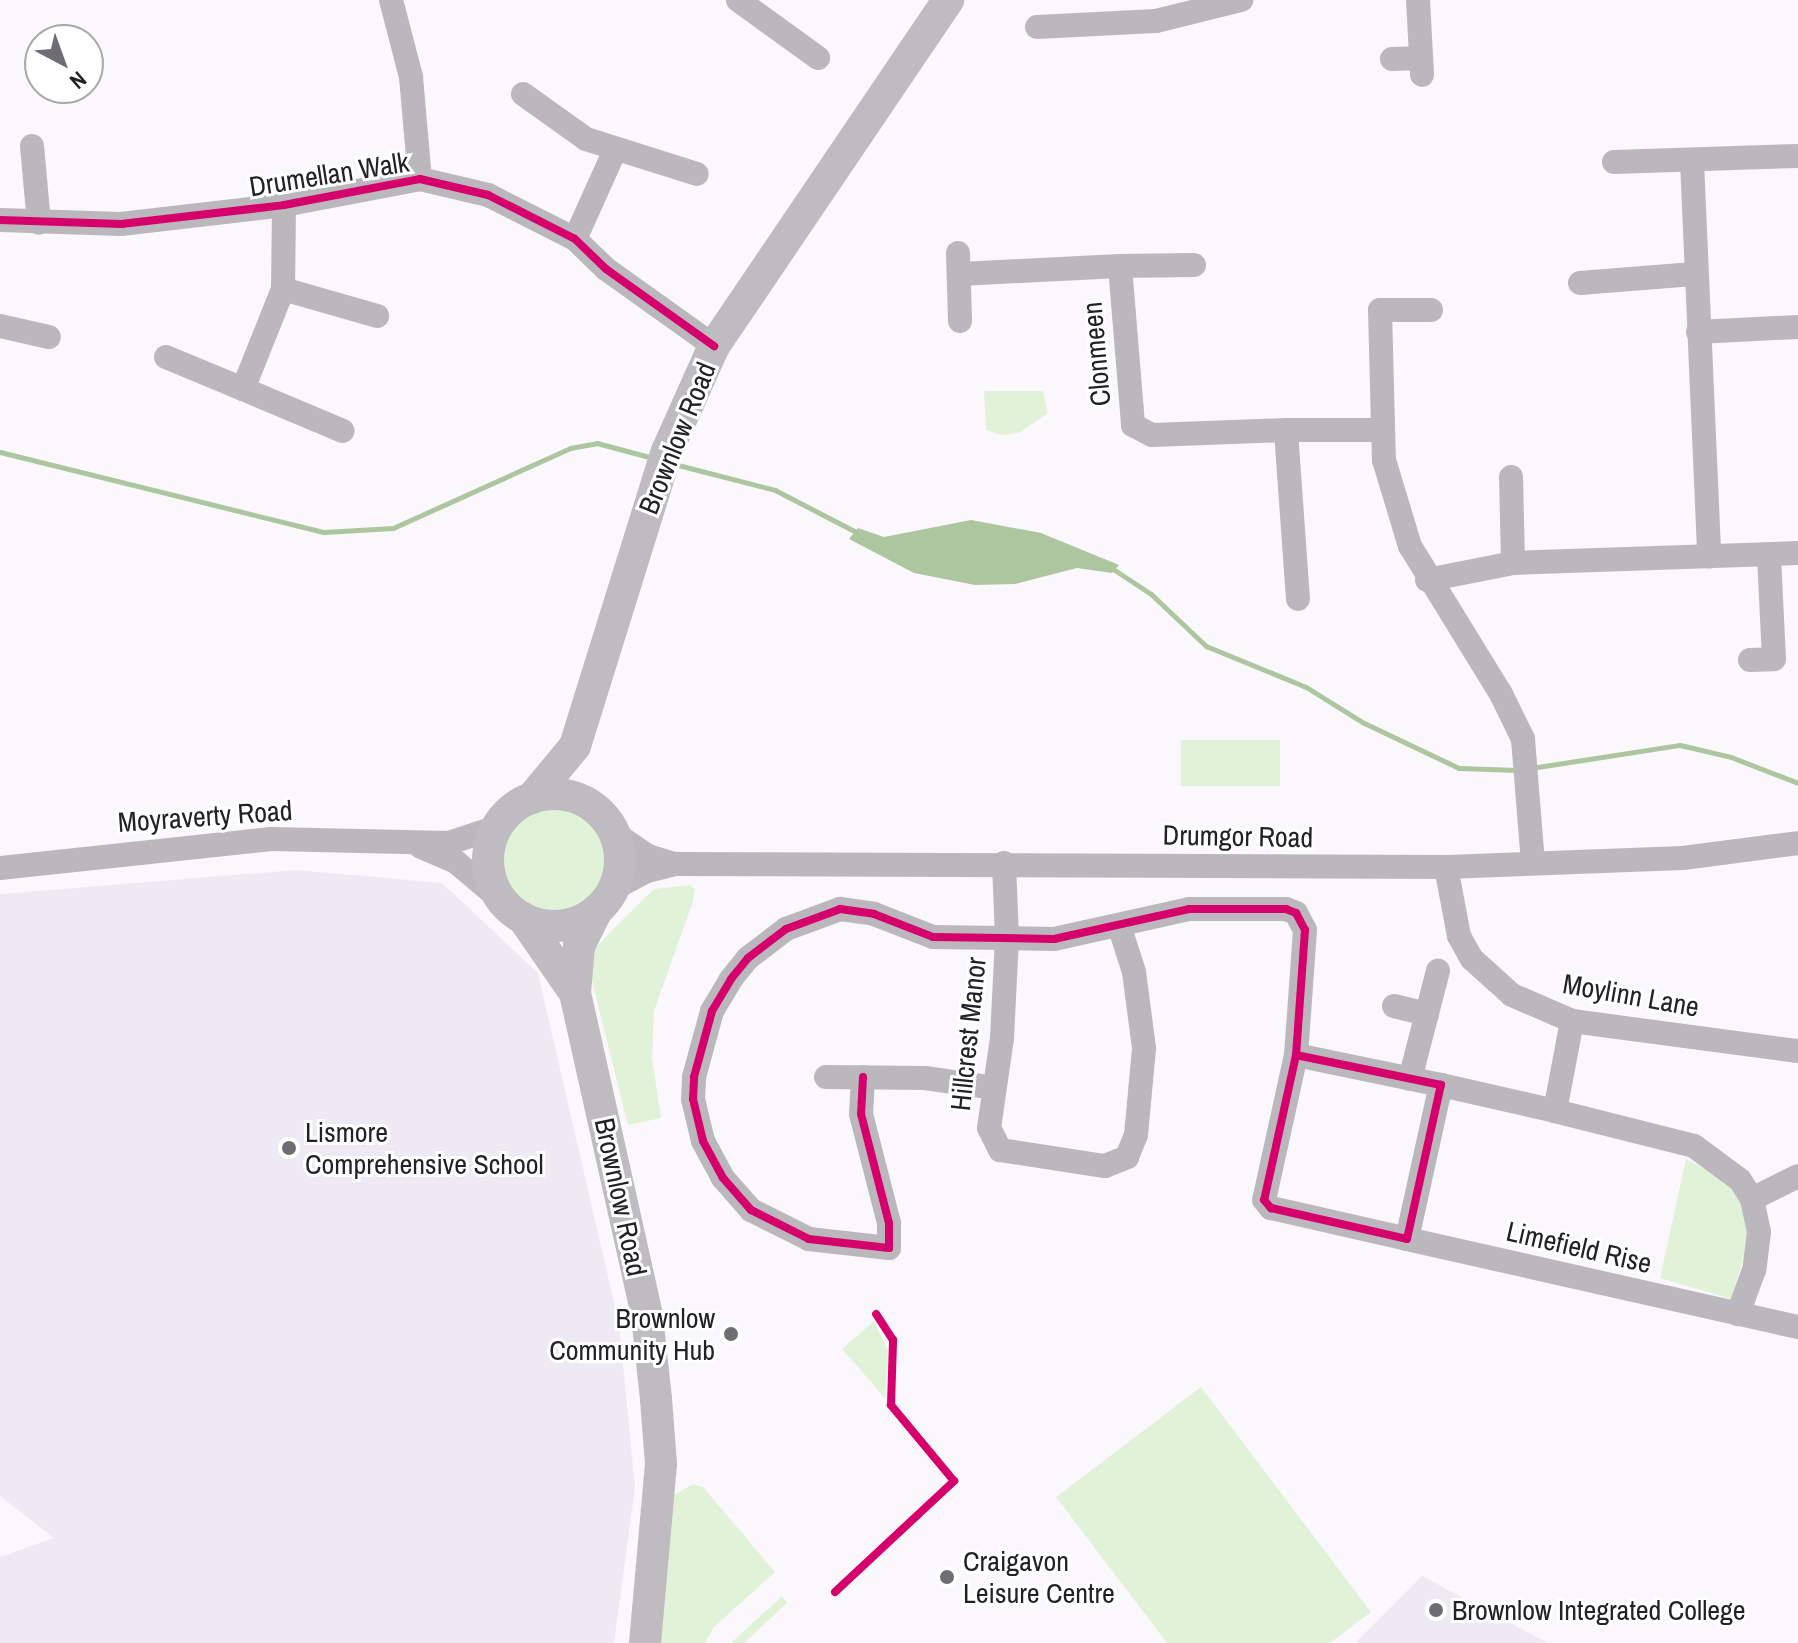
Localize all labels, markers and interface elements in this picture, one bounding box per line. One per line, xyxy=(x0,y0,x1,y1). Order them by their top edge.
north arrow xyxy=(24,24,104,104)
text: N xyxy=(64,65,93,96)
street label: Drumellan Walk xyxy=(247,145,411,203)
street label: Clonmeen xyxy=(1075,300,1117,408)
street label: Brownlow Road xyxy=(631,357,723,519)
street label: Moyraverty Road xyxy=(117,793,293,839)
street label: Drumgor Road xyxy=(1162,818,1314,854)
street label: Hillcrest Manor xyxy=(943,955,993,1113)
street label: Moylinn Lane xyxy=(1560,966,1702,1024)
place label: Lismore Comprehensive School xyxy=(305,1115,544,1181)
street label: Brownlow Road xyxy=(588,1115,654,1279)
marker: Lismore Comprehensive School xyxy=(280,1139,298,1157)
street label: Limefield Rise xyxy=(1503,1214,1655,1280)
place label: Brownlow Community Hub xyxy=(549,1301,715,1367)
marker: Brownlow Community Hub xyxy=(722,1325,740,1343)
place label: Craigavon Leisure Centre xyxy=(963,1544,1115,1610)
marker: Craigavon Leisure Centre xyxy=(938,1568,956,1586)
place label: Brownlow Integrated College xyxy=(1452,1593,1746,1627)
marker: Brownlow Integrated College xyxy=(1427,1601,1445,1619)

